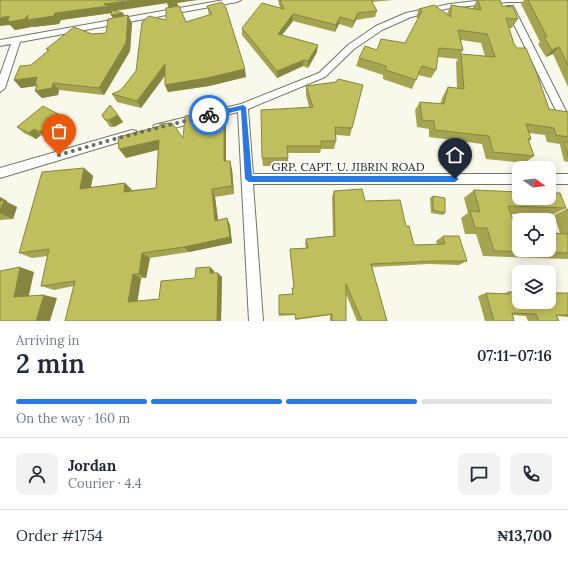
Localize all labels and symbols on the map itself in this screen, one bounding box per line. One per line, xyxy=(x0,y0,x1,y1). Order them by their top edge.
courier xyxy=(189,95,229,135)
pin xyxy=(42,114,76,155)
pin xyxy=(438,138,472,179)
street label: GRP. CAPT. U. JIBRIN ROAD xyxy=(271,159,425,174)
north arrow xyxy=(512,161,556,205)

